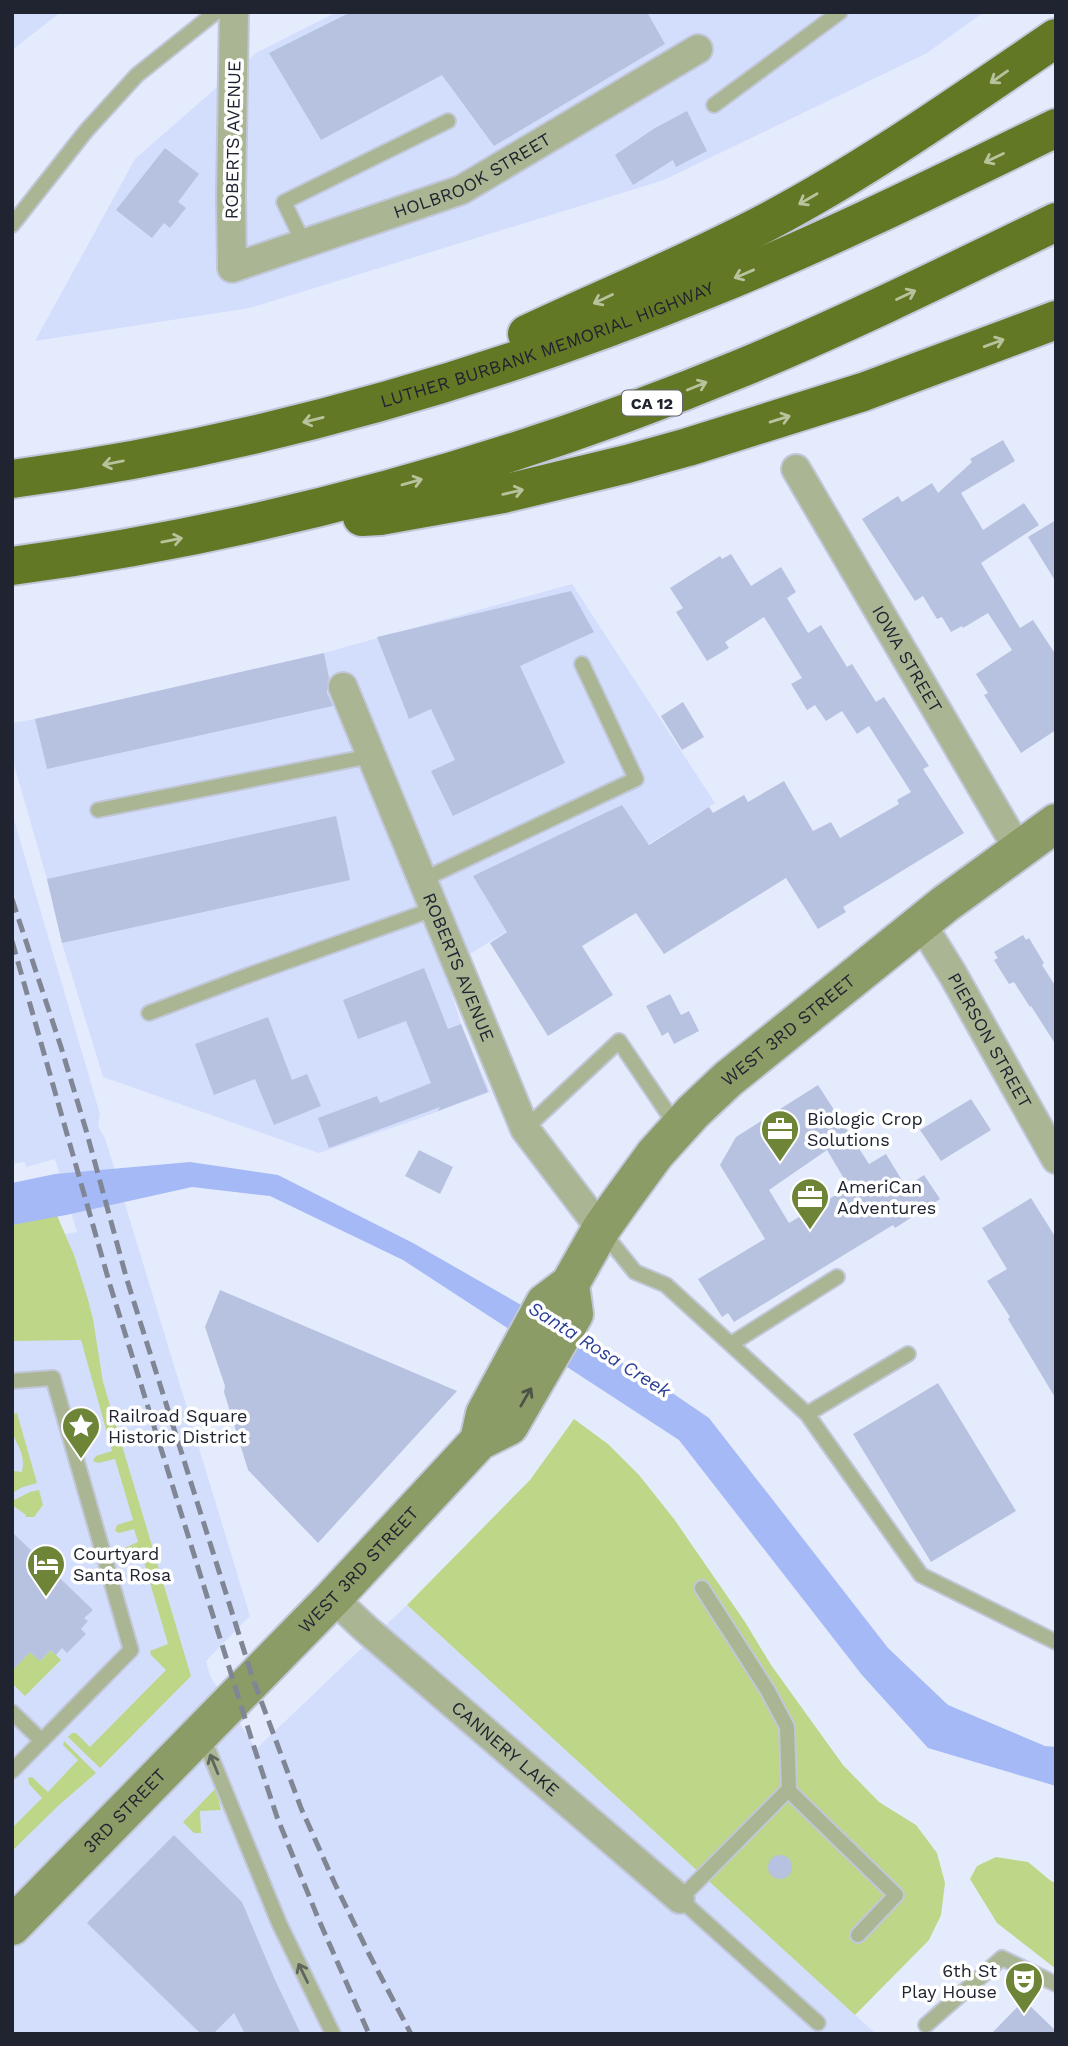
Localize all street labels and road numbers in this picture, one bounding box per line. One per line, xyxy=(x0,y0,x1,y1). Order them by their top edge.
street label: ROBERTS AVENUE xyxy=(221,60,244,220)
street label: HOLBROOK STREET xyxy=(391,128,555,222)
street label: LUTHER BURBANK MEMORIAL HIGHWAY xyxy=(378,277,717,412)
road number: CA 12 xyxy=(622,390,682,416)
street label: IOWA STREET xyxy=(868,601,947,716)
street label: ROBERTS AVENUE xyxy=(419,889,499,1044)
street label: PIERSON STREET xyxy=(944,969,1036,1112)
street label: WEST 3RD STREET xyxy=(717,970,859,1090)
street label: WEST 3RD STREET xyxy=(294,1502,423,1637)
street label: CANNERY LAKE xyxy=(447,1696,564,1801)
street label: 3RD STREET xyxy=(79,1764,170,1857)

